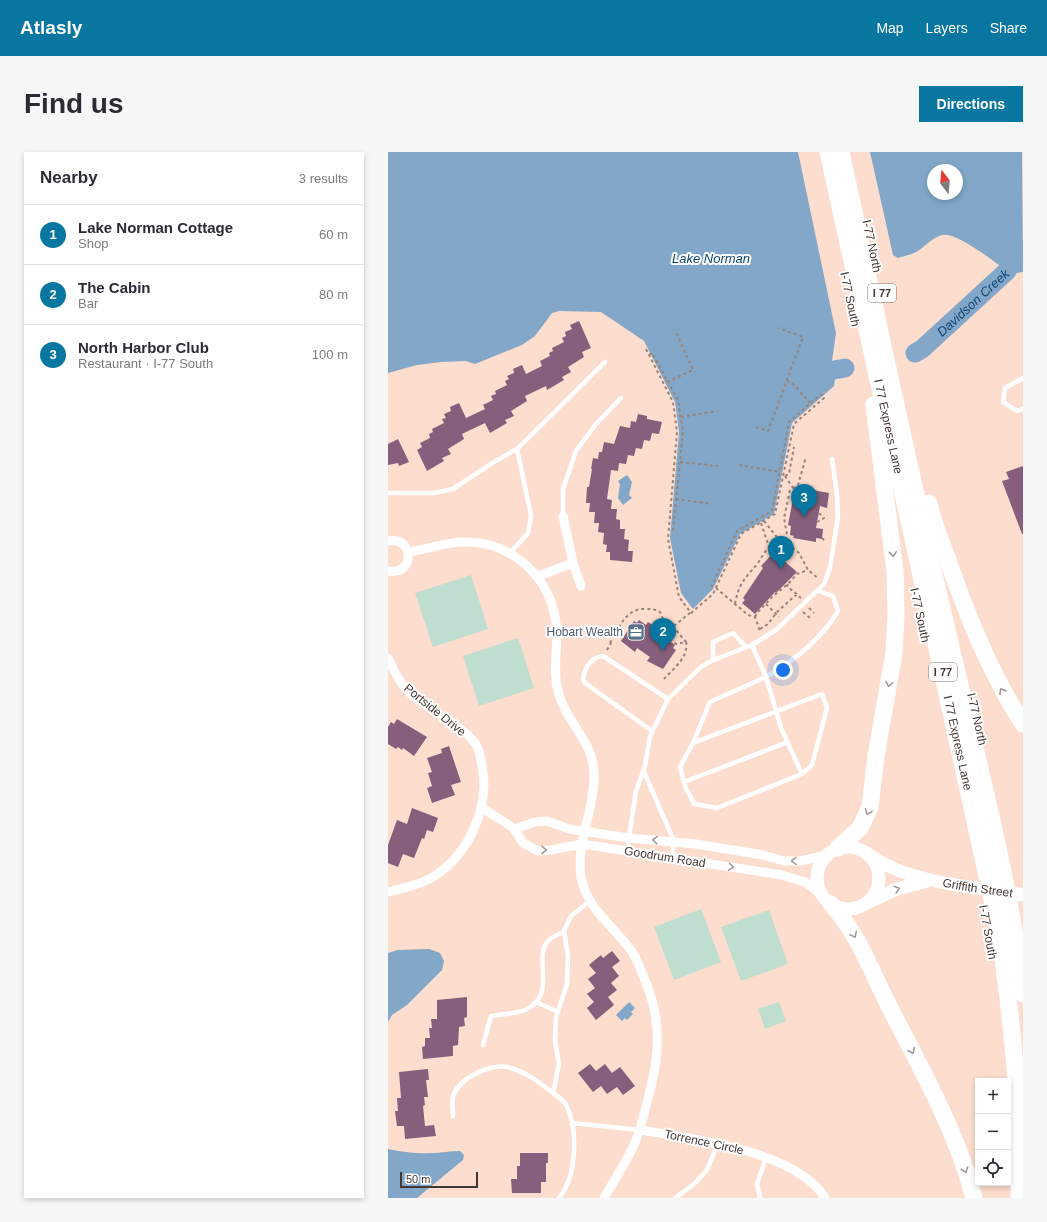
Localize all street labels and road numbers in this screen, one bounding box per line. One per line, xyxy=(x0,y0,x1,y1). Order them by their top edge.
street label: I-77 North xyxy=(860,218,884,274)
street label: I-77 South xyxy=(837,270,863,328)
road number: I 77 xyxy=(868,284,896,302)
street label: I 77 Express Lane xyxy=(871,378,906,476)
street label: I-77 South xyxy=(907,586,933,644)
road number: I 77 xyxy=(929,663,957,681)
street label: Portside Drive xyxy=(401,681,469,739)
street label: I-77 North xyxy=(964,691,990,747)
street label: I 77 Express Lane xyxy=(941,694,975,792)
street label: Goodrum Road xyxy=(623,844,707,870)
street label: Griffith Street xyxy=(941,876,1014,900)
street label: I-77 South xyxy=(976,904,1000,960)
street label: Torrence Circle xyxy=(663,1127,745,1157)

